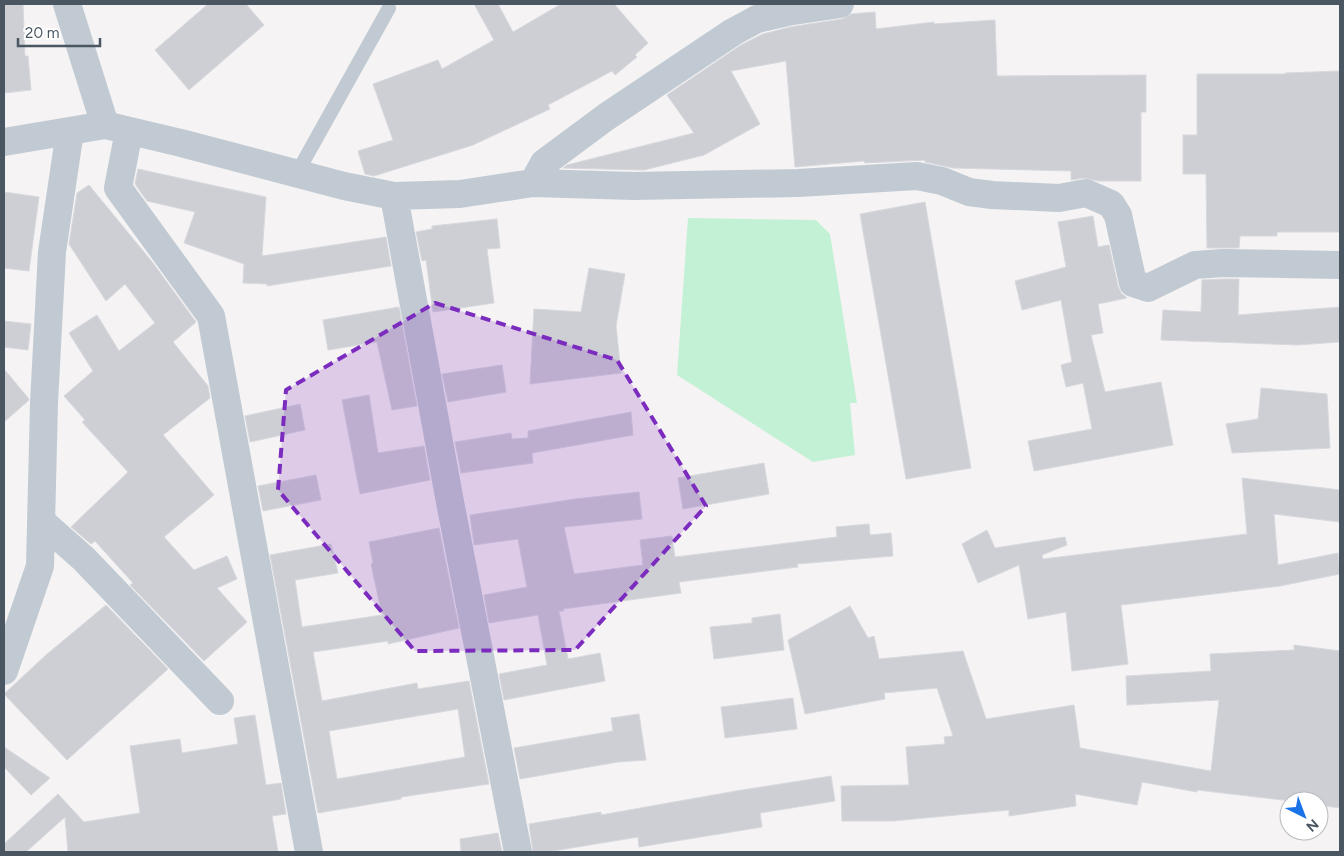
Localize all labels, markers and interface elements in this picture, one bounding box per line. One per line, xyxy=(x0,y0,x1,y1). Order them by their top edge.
scale bar xyxy=(18,15,100,47)
text: 20 m xyxy=(25,24,59,42)
north arrow xyxy=(1279,791,1329,841)
text: N xyxy=(1303,815,1322,835)

